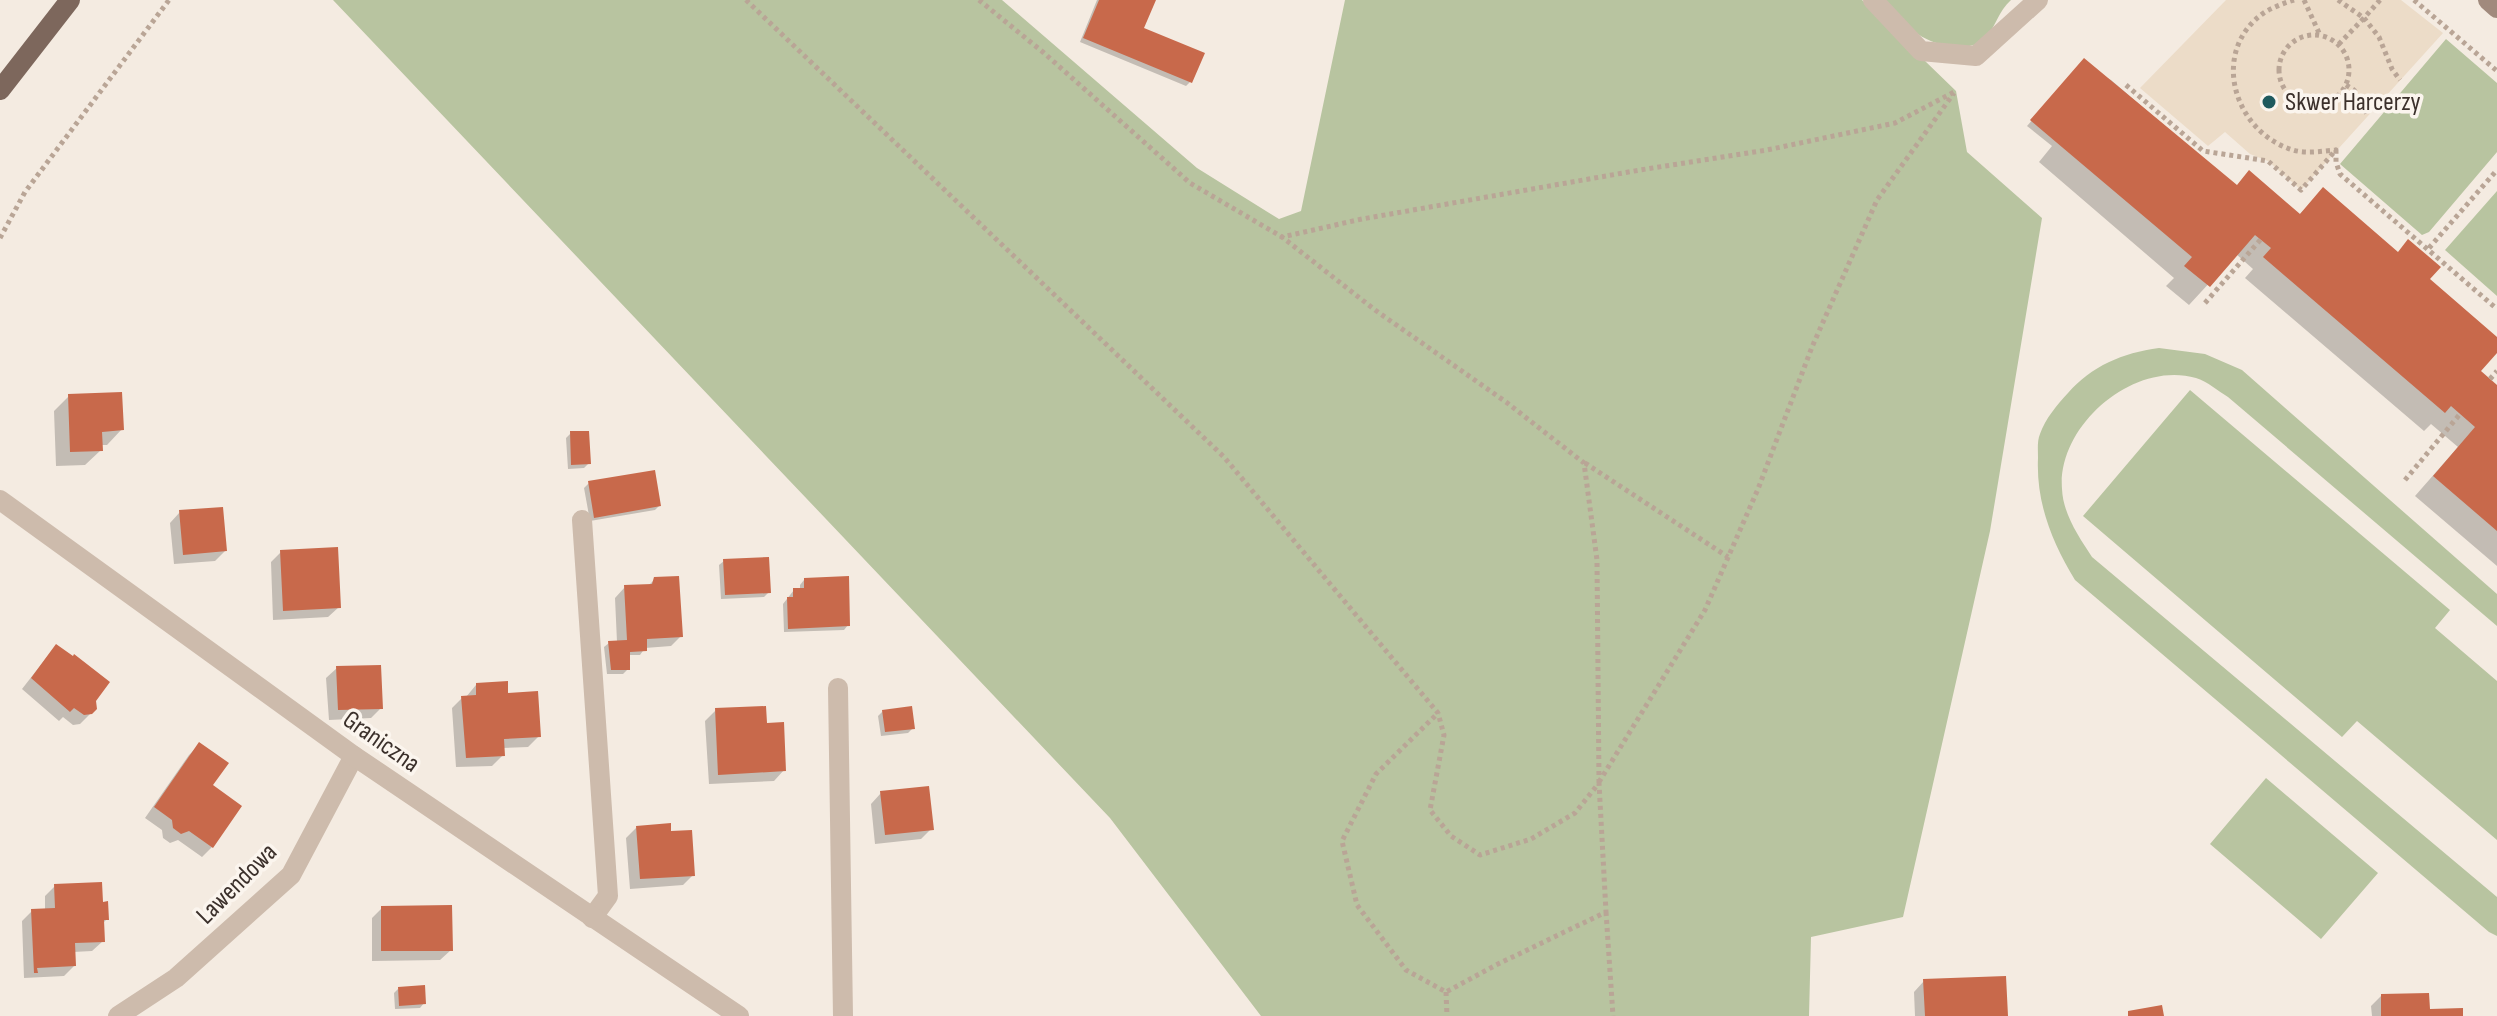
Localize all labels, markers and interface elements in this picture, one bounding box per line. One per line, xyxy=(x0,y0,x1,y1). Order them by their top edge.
place label: Skwer Harcerzy xyxy=(2285,87,2421,118)
marker: Skwer Harcerzy xyxy=(2260,93,2278,111)
street label: Graniczna xyxy=(337,704,425,780)
street label: Lawendowa xyxy=(190,837,284,931)

